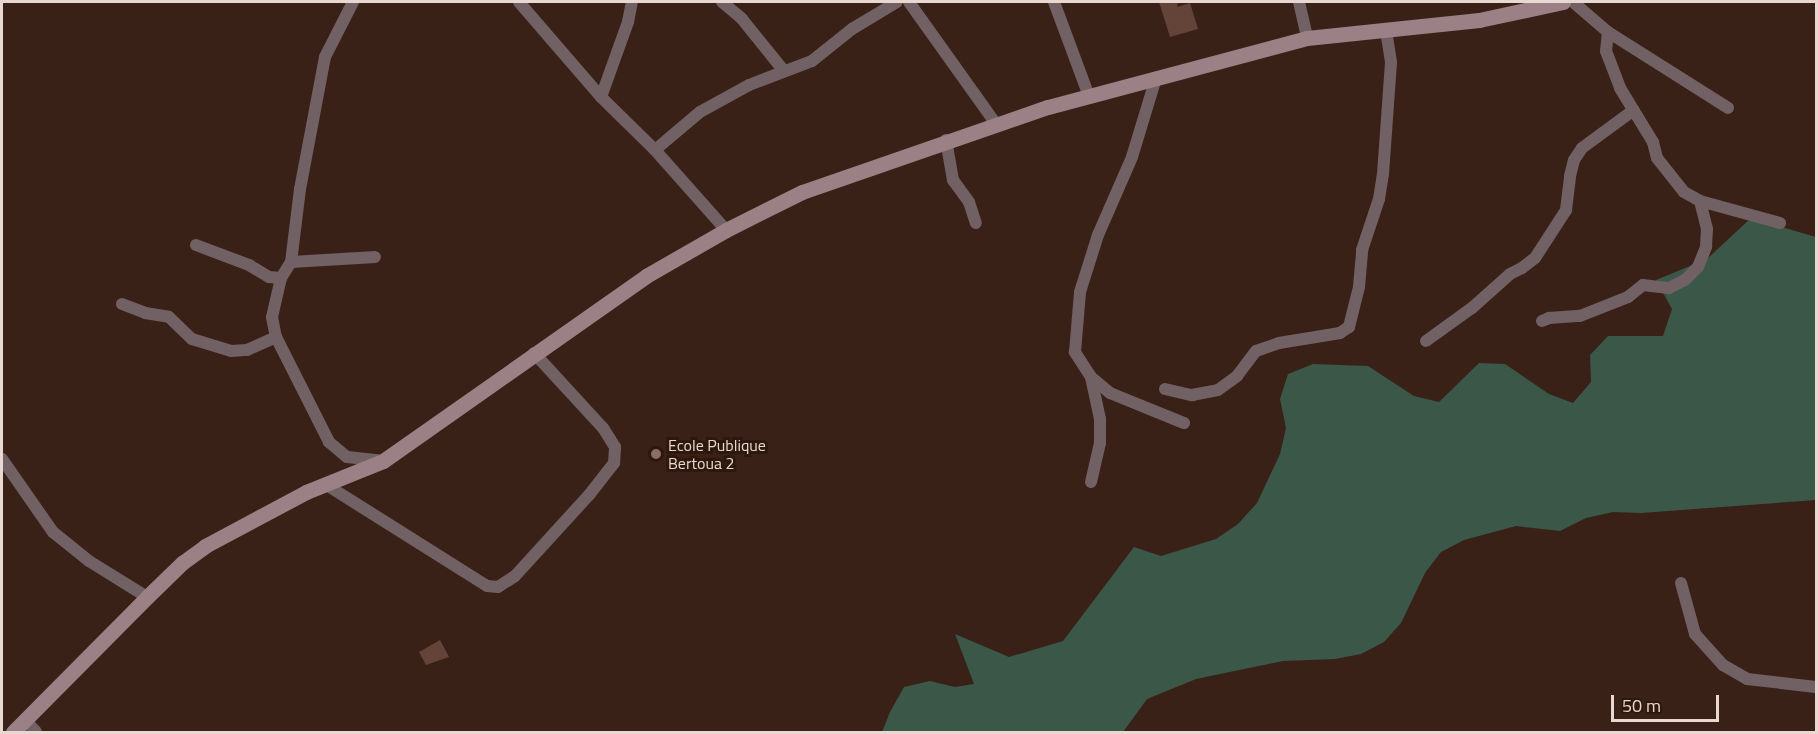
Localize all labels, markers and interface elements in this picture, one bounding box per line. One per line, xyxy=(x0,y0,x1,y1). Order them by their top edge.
place label: Ecole Publique Bertoua 2 xyxy=(668,435,766,473)
marker: Ecole Publique Bertoua 2 xyxy=(649,447,663,461)
scale bar xyxy=(1614,683,1722,721)
text: 50 m xyxy=(1622,692,1661,719)

